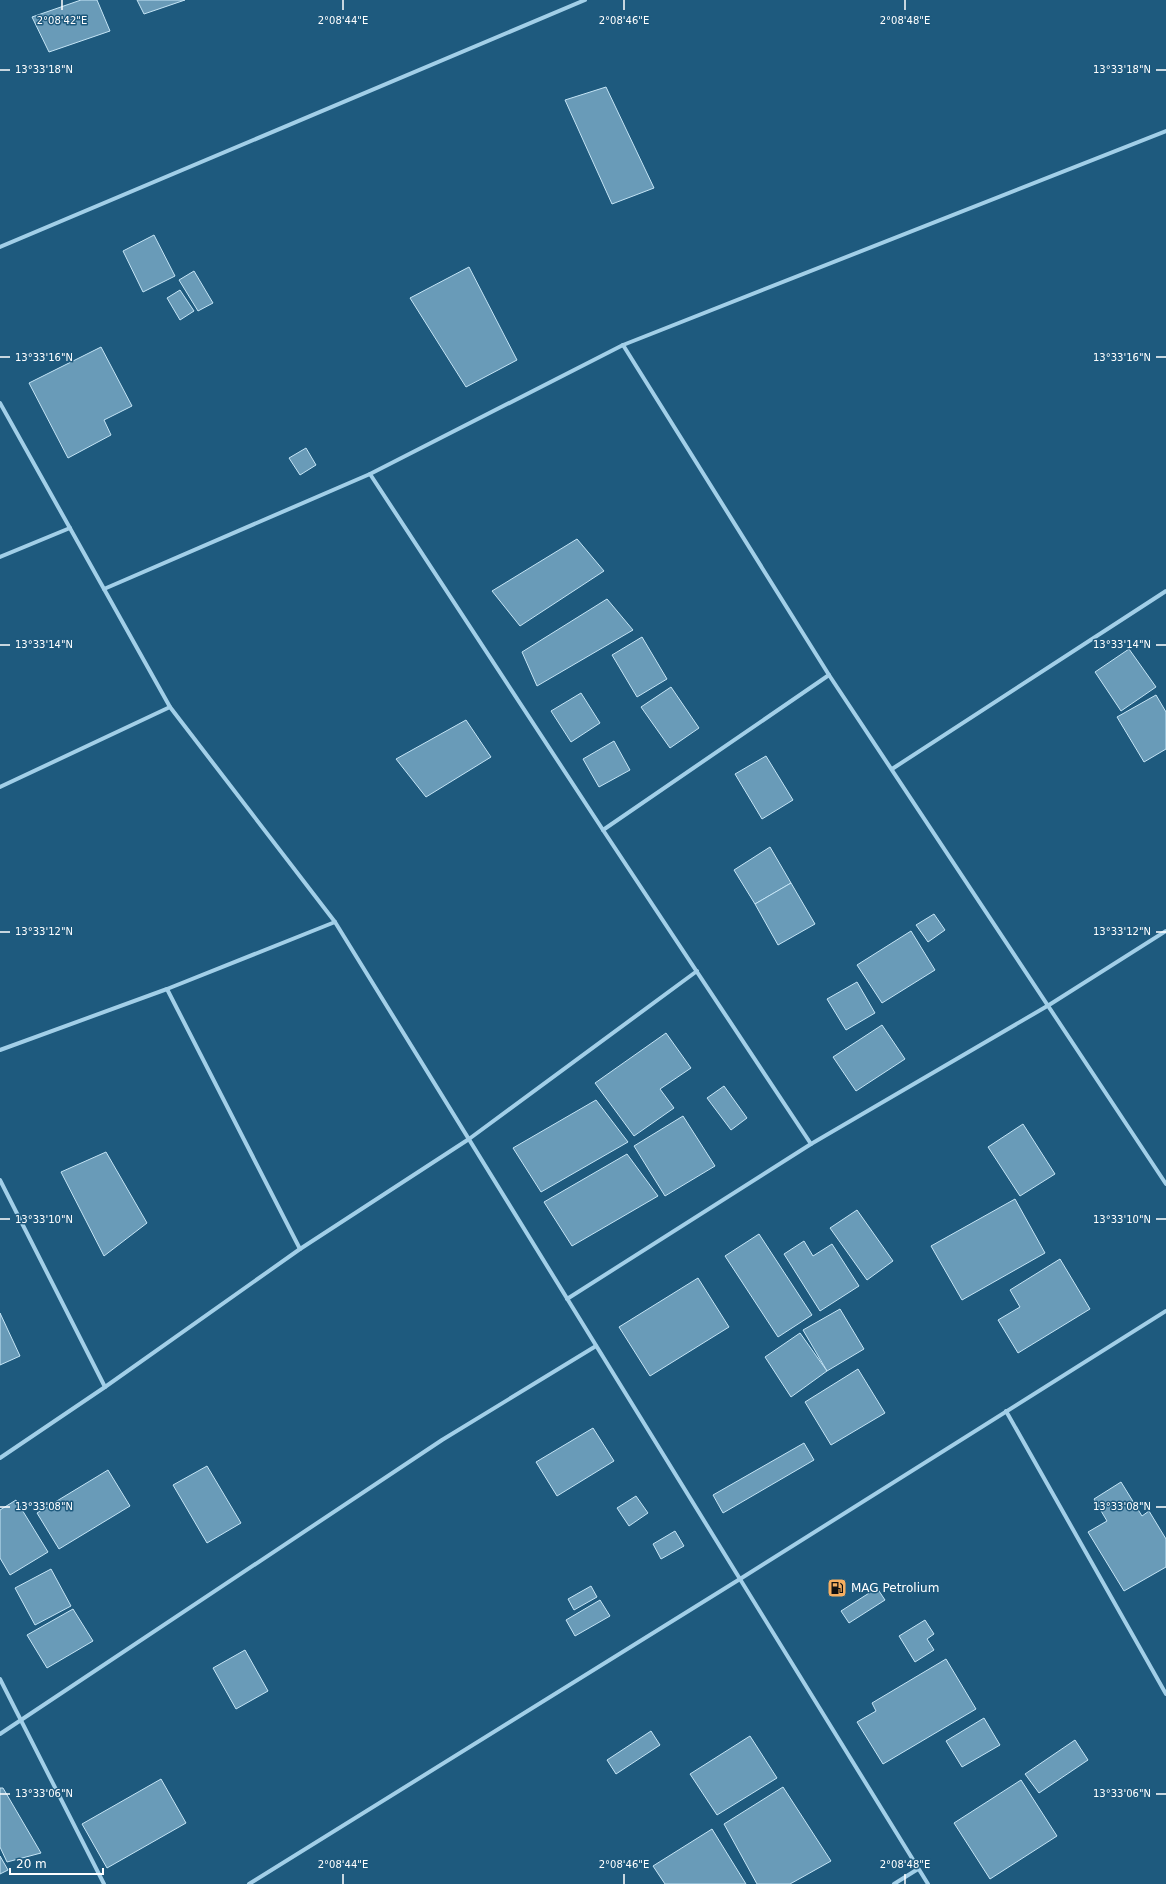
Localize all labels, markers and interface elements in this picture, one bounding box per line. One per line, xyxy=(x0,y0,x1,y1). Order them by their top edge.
text: 2°08'42"E xyxy=(37,15,87,26)
text: 2°08'44"E xyxy=(318,15,368,26)
text: 2°08'46"E xyxy=(599,15,649,26)
text: 2°08'48"E xyxy=(880,15,930,26)
text: 13°33'18"N xyxy=(15,64,73,75)
text: 13°33'18"N xyxy=(1093,64,1151,75)
text: 13°33'16"N xyxy=(15,352,73,363)
text: 13°33'16"N xyxy=(1093,352,1151,363)
text: 13°33'14"N xyxy=(15,639,73,650)
text: 13°33'14"N xyxy=(1093,639,1151,650)
text: 13°33'12"N xyxy=(15,926,73,937)
text: 13°33'12"N xyxy=(1093,926,1151,937)
text: 13°33'10"N xyxy=(15,1214,73,1225)
text: 13°33'10"N xyxy=(1093,1214,1151,1225)
text: 13°33'08"N xyxy=(15,1501,73,1512)
text: 13°33'08"N xyxy=(1093,1501,1151,1512)
fuel station icon: MAG Petrolium xyxy=(826,1577,848,1599)
place label: MAG Petrolium xyxy=(851,1581,939,1595)
text: 13°33'06"N xyxy=(15,1788,73,1799)
text: 13°33'06"N xyxy=(1093,1788,1151,1799)
scale bar xyxy=(10,1850,103,1876)
text: 20 m xyxy=(16,1857,47,1871)
text: 2°08'44"E xyxy=(318,1859,368,1870)
text: 2°08'46"E xyxy=(599,1859,649,1870)
text: 2°08'48"E xyxy=(880,1859,930,1870)

